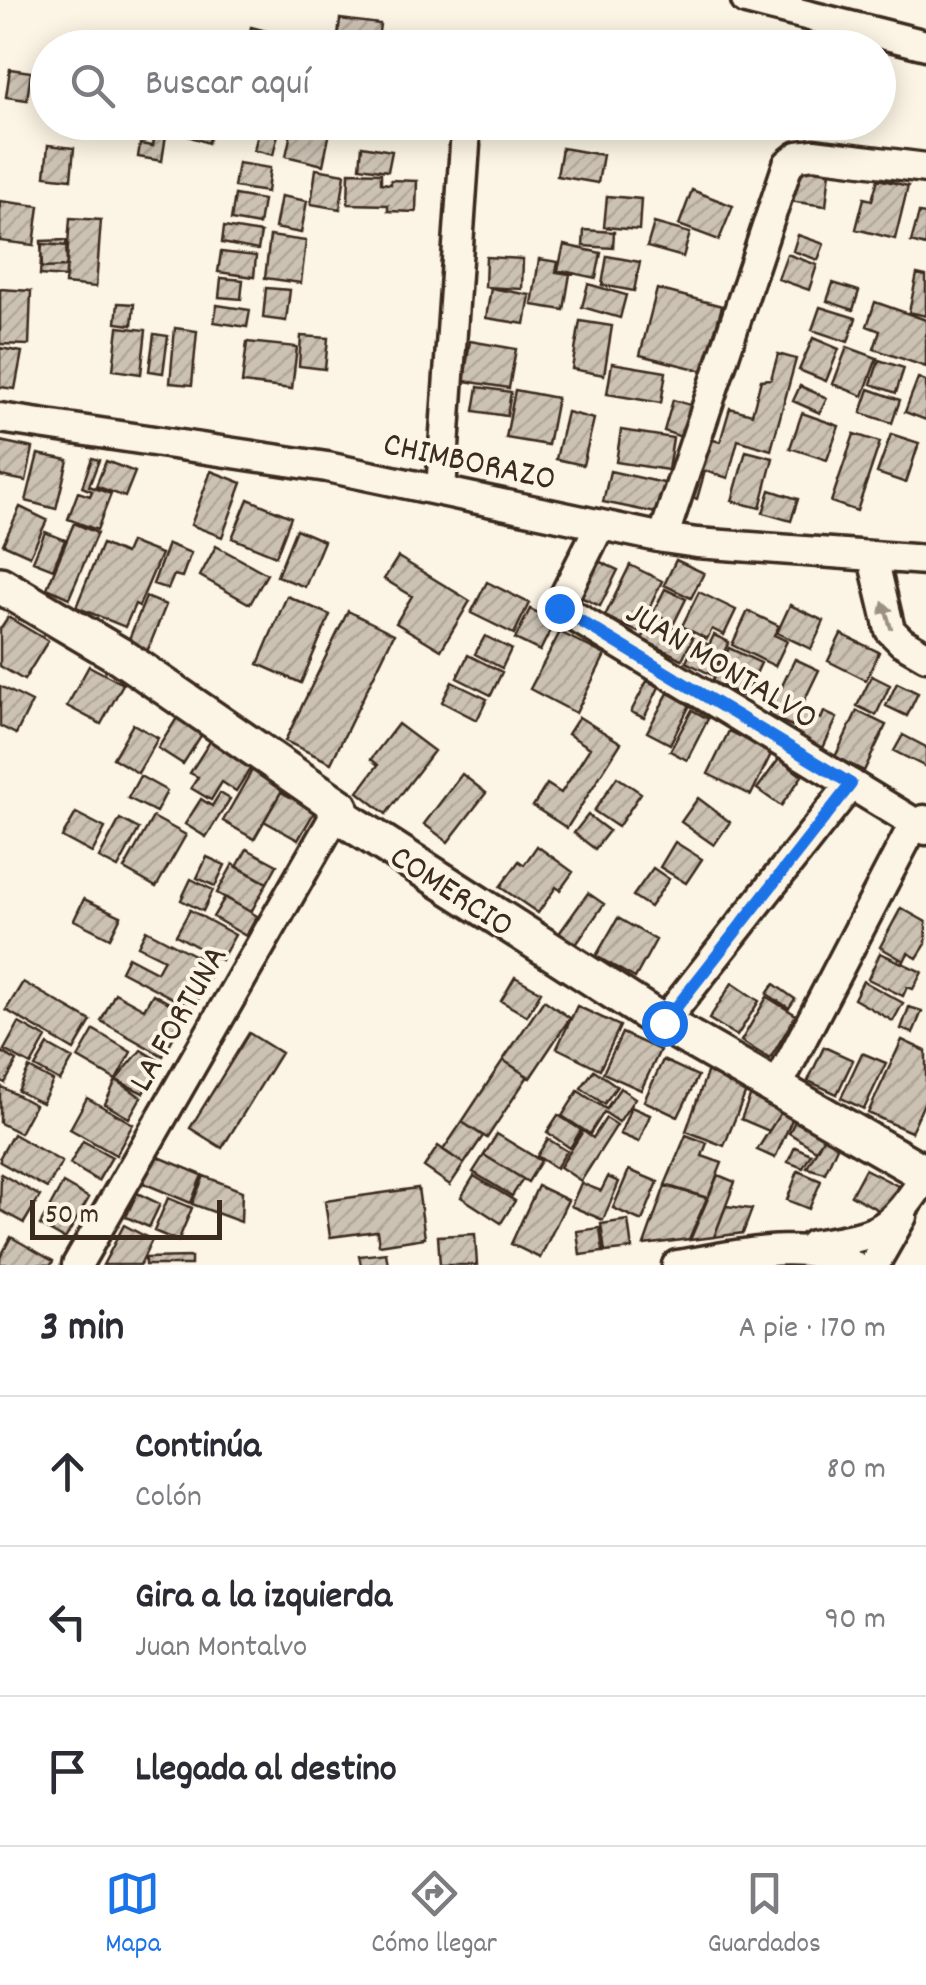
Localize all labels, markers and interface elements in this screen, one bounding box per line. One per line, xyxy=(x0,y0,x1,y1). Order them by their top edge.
search box xyxy=(30,30,896,140)
icon: search xyxy=(65,58,120,113)
text: Buscar aquí xyxy=(145,58,309,113)
street label: CHIMBORAZO xyxy=(378,421,560,507)
route end xyxy=(537,586,583,632)
street label: JUAN MONTALVO xyxy=(615,590,826,744)
one-way arrow xyxy=(879,600,894,630)
street label: COMERCIO xyxy=(378,834,522,952)
street label: LA FORTUNA xyxy=(118,937,242,1102)
route start xyxy=(642,1001,688,1047)
scale bar xyxy=(30,1195,222,1240)
text: 50 m xyxy=(45,1197,99,1237)
text: 3 min xyxy=(40,1300,124,1360)
text: A pie · 170 m xyxy=(739,1307,886,1353)
text: Continúa xyxy=(135,1421,261,1476)
icon: ahead xyxy=(40,1444,95,1499)
text: 80 m xyxy=(826,1448,886,1494)
text: Colón xyxy=(135,1476,202,1522)
text: Gira a la izquierda xyxy=(135,1571,392,1626)
icon: left xyxy=(40,1594,95,1649)
text: 90 m xyxy=(825,1598,886,1644)
text: Juan Montalvo xyxy=(135,1626,307,1672)
icon: arrive xyxy=(40,1744,95,1799)
text: Llegada al destino xyxy=(135,1744,397,1799)
tab: Mapa xyxy=(105,1866,161,1966)
tab: Cómo llegar xyxy=(371,1866,497,1966)
tab: Guardados xyxy=(707,1866,821,1966)

